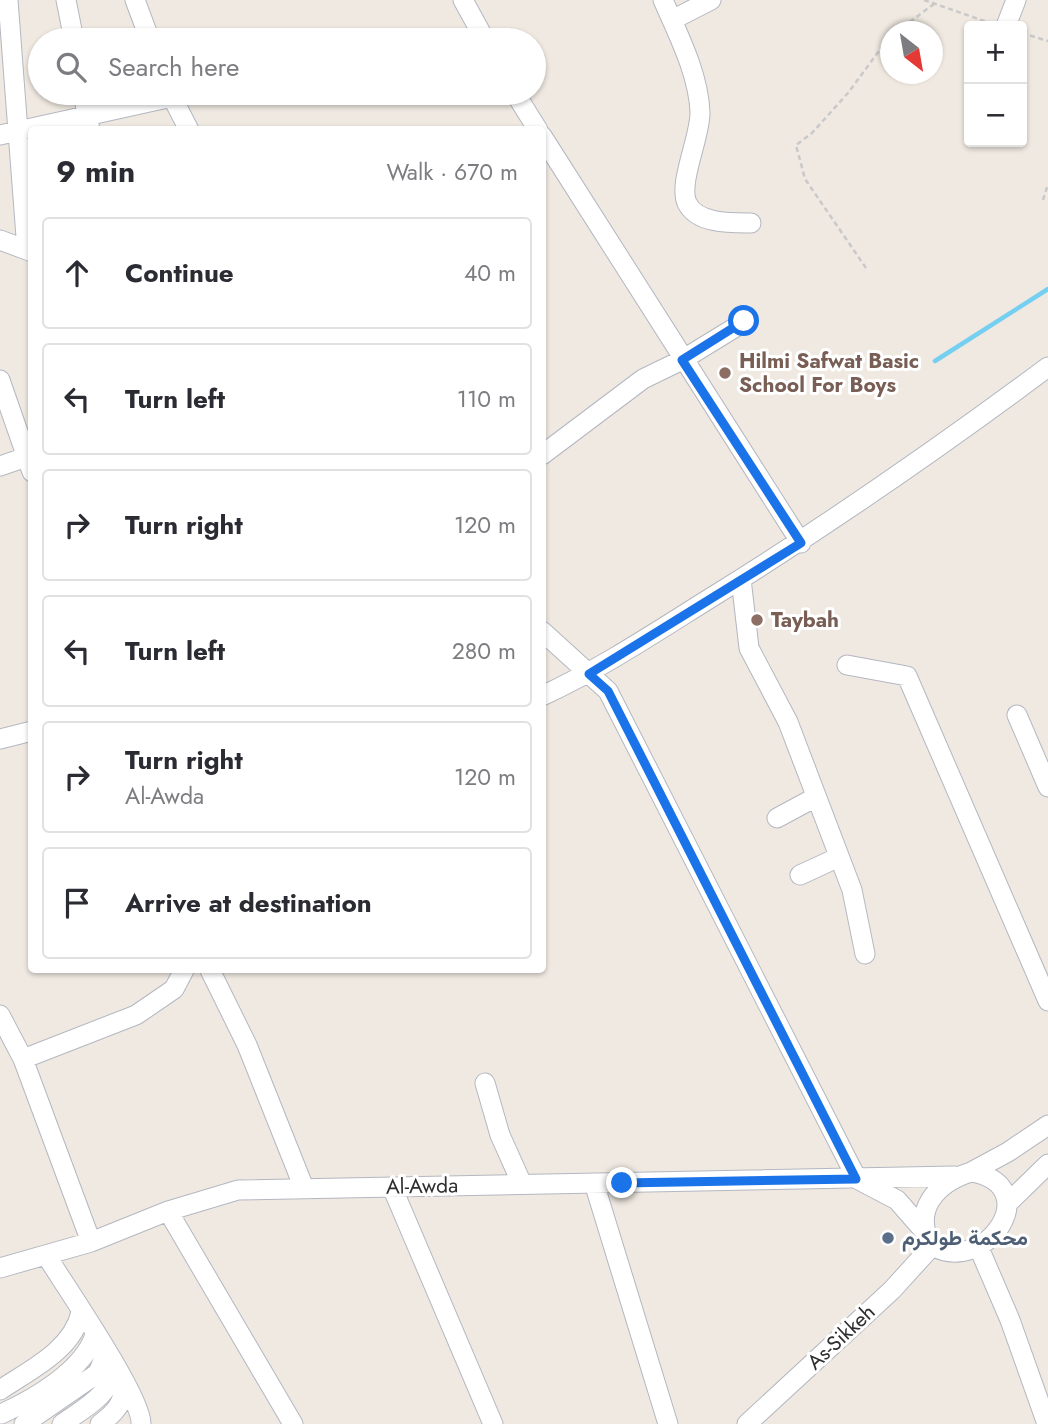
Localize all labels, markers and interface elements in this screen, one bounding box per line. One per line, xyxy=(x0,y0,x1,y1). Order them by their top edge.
north arrow xyxy=(880,21,943,84)
map controls xyxy=(964,21,1027,147)
button: + xyxy=(964,21,1027,84)
search box xyxy=(28,28,546,105)
icon: search xyxy=(52,48,90,86)
text: Search here xyxy=(108,48,240,86)
button: − xyxy=(964,84,1027,147)
text: 9 min xyxy=(56,150,135,193)
text: Walk · 670 m xyxy=(386,155,518,189)
icon: ahead xyxy=(58,254,96,292)
text: Continue xyxy=(125,254,234,292)
text: 40 m xyxy=(464,256,516,290)
route start xyxy=(728,305,759,336)
place label: Hilmi Safwat Basic School For Boys xyxy=(739,346,919,400)
marker: Hilmi Safwat Basic School For Boys xyxy=(717,365,733,381)
icon: left xyxy=(58,380,96,418)
text: Turn left xyxy=(125,380,225,418)
text: 110 m xyxy=(457,382,516,416)
icon: right xyxy=(58,506,96,544)
text: Turn right xyxy=(125,506,243,544)
text: 120 m xyxy=(454,508,516,542)
place label: Taybah xyxy=(771,605,839,635)
marker: Taybah xyxy=(749,612,765,628)
icon: left xyxy=(58,632,96,670)
text: Turn left xyxy=(125,632,225,670)
text: 280 m xyxy=(452,634,516,668)
text: Turn right xyxy=(125,741,243,779)
icon: right xyxy=(58,758,96,796)
text: 120 m xyxy=(454,760,516,794)
text: Al-Awda xyxy=(125,779,204,813)
icon: arrive xyxy=(58,884,96,922)
text: Arrive at destination xyxy=(125,884,372,922)
route end xyxy=(606,1167,637,1198)
street label: Al-Awda xyxy=(386,1170,458,1202)
place label: محكمة طولكرم xyxy=(902,1223,1028,1253)
marker: محكمة طولكرم xyxy=(880,1230,896,1246)
street label: As-Sikkeh xyxy=(800,1297,882,1377)

